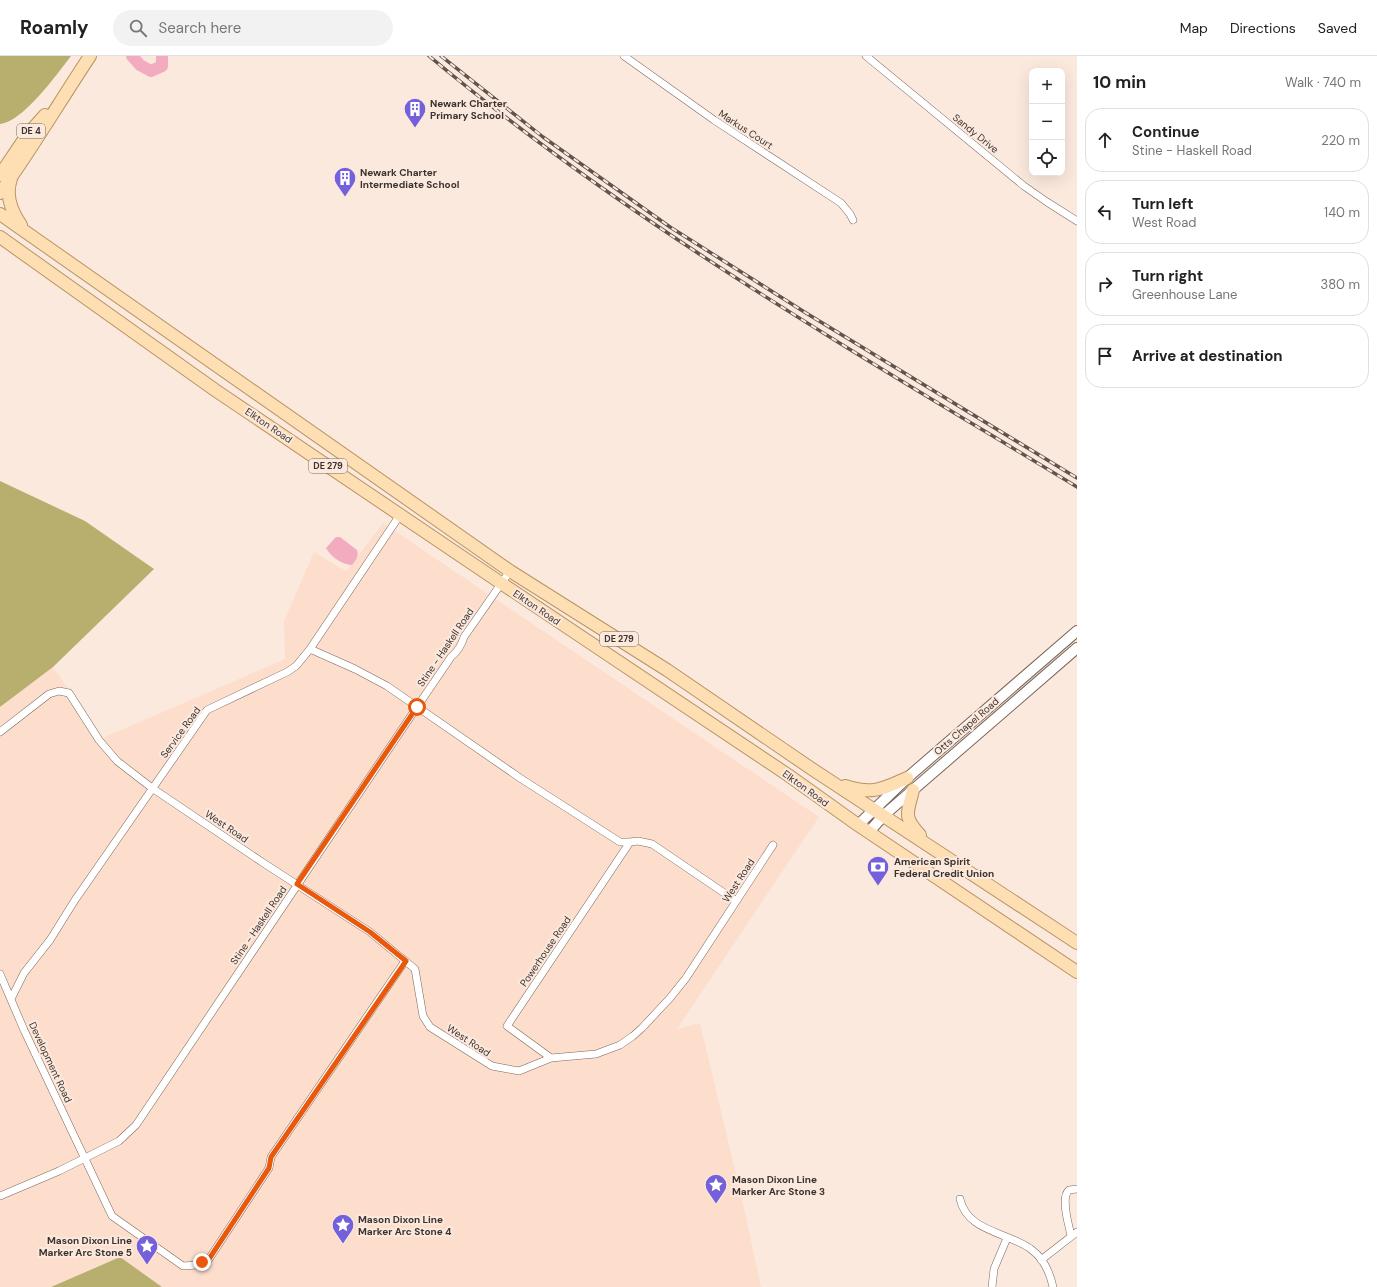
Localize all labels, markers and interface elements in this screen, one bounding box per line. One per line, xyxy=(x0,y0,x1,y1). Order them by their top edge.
search box xyxy=(113,10,393,46)
text: Roamly xyxy=(20,15,89,40)
icon: search xyxy=(127,17,149,39)
text: Search here xyxy=(159,18,241,38)
text: Map xyxy=(1180,19,1208,37)
text: Directions xyxy=(1230,19,1296,37)
text: Saved xyxy=(1318,19,1357,37)
map controls xyxy=(1029,68,1065,176)
button: + xyxy=(1029,68,1065,104)
text: 10 min xyxy=(1093,71,1146,93)
text: Walk · 740 m xyxy=(1285,74,1361,91)
building icon: Newark Charter Primary School xyxy=(402,96,428,129)
place label: Newark Charter Primary School xyxy=(430,97,507,122)
button: − xyxy=(1029,104,1065,140)
street label: Markus Court xyxy=(716,107,776,152)
street label: Sandy Drive xyxy=(950,111,1001,156)
text: Continue xyxy=(1132,122,1200,142)
road number: DE 4 xyxy=(17,124,45,138)
icon: ahead xyxy=(1094,129,1116,151)
text: 220 m xyxy=(1321,132,1360,149)
button: locate xyxy=(1029,140,1065,176)
text: Stine - Haskell Road xyxy=(1132,142,1252,159)
building icon: Newark Charter Intermediate School xyxy=(332,165,358,198)
place label: Newark Charter Intermediate School xyxy=(360,166,460,191)
text: Turn left xyxy=(1132,194,1193,214)
icon: left xyxy=(1094,201,1116,223)
text: 140 m xyxy=(1324,204,1360,221)
text: West Road xyxy=(1132,214,1196,231)
text: Turn right xyxy=(1132,266,1203,286)
icon: right xyxy=(1094,273,1116,295)
text: 380 m xyxy=(1320,276,1360,293)
text: Greenhouse Lane xyxy=(1132,286,1237,303)
icon: arrive xyxy=(1094,345,1116,367)
text: Arrive at destination xyxy=(1132,346,1283,366)
street label: Elkton Road xyxy=(243,405,295,446)
road number: DE 279 xyxy=(309,459,347,473)
street label: Elkton Road xyxy=(511,587,563,628)
street label: Stine - Haskell Road xyxy=(414,605,477,689)
road number: DE 279 xyxy=(600,632,638,646)
street label: Otts Chapel Road xyxy=(931,695,1001,758)
route start xyxy=(408,698,426,716)
street label: Service Road xyxy=(157,704,203,760)
street label: Elkton Road xyxy=(780,767,831,810)
street label: West Road xyxy=(203,807,251,846)
bank icon: American Spirit Federal Credit Union xyxy=(865,854,891,887)
place label: American Spirit Federal Credit Union xyxy=(894,855,994,880)
street label: West Road xyxy=(719,856,757,905)
street label: Stine - Haskell Road xyxy=(227,883,290,967)
street label: Powerhouse Road xyxy=(517,914,574,989)
street label: Development Road xyxy=(26,1020,75,1105)
street label: West Road xyxy=(444,1021,493,1059)
place icon: Mason Dixon Line Marker Arc Stone 3 xyxy=(703,1172,729,1205)
place label: Mason Dixon Line Marker Arc Stone 3 xyxy=(732,1173,825,1198)
place icon: Mason Dixon Line Marker Arc Stone 4 xyxy=(330,1212,356,1245)
place label: Mason Dixon Line Marker Arc Stone 4 xyxy=(358,1213,452,1238)
place icon: Mason Dixon Line Marker Arc Stone 5 xyxy=(134,1233,160,1266)
place label: Mason Dixon Line Marker Arc Stone 5 xyxy=(39,1234,132,1259)
route end xyxy=(193,1253,211,1271)

